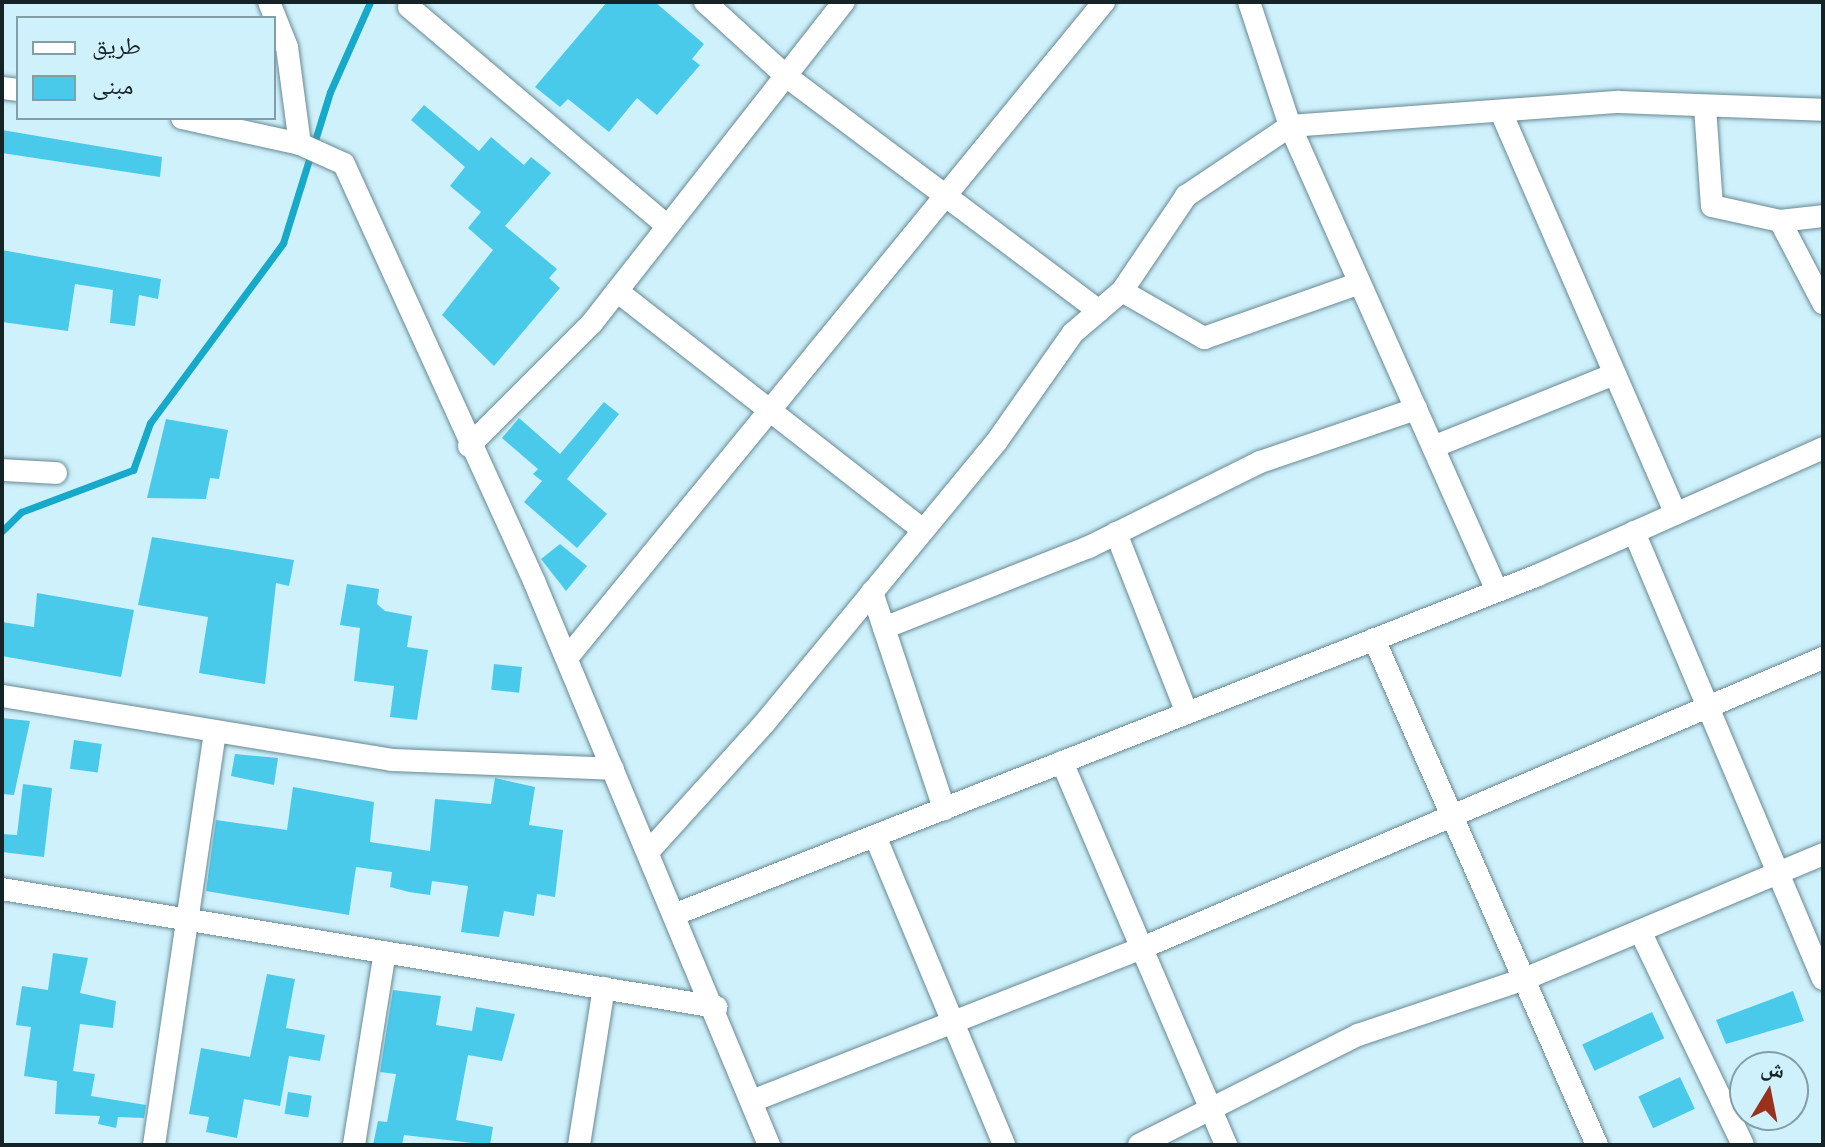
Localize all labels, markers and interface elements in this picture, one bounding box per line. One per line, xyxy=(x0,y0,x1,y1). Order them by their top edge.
legend xyxy=(16,16,276,120)
text: طريق xyxy=(92,31,141,60)
text: مبنى xyxy=(92,71,133,100)
north arrow xyxy=(1729,1051,1809,1131)
text: ش xyxy=(1759,1054,1787,1084)

